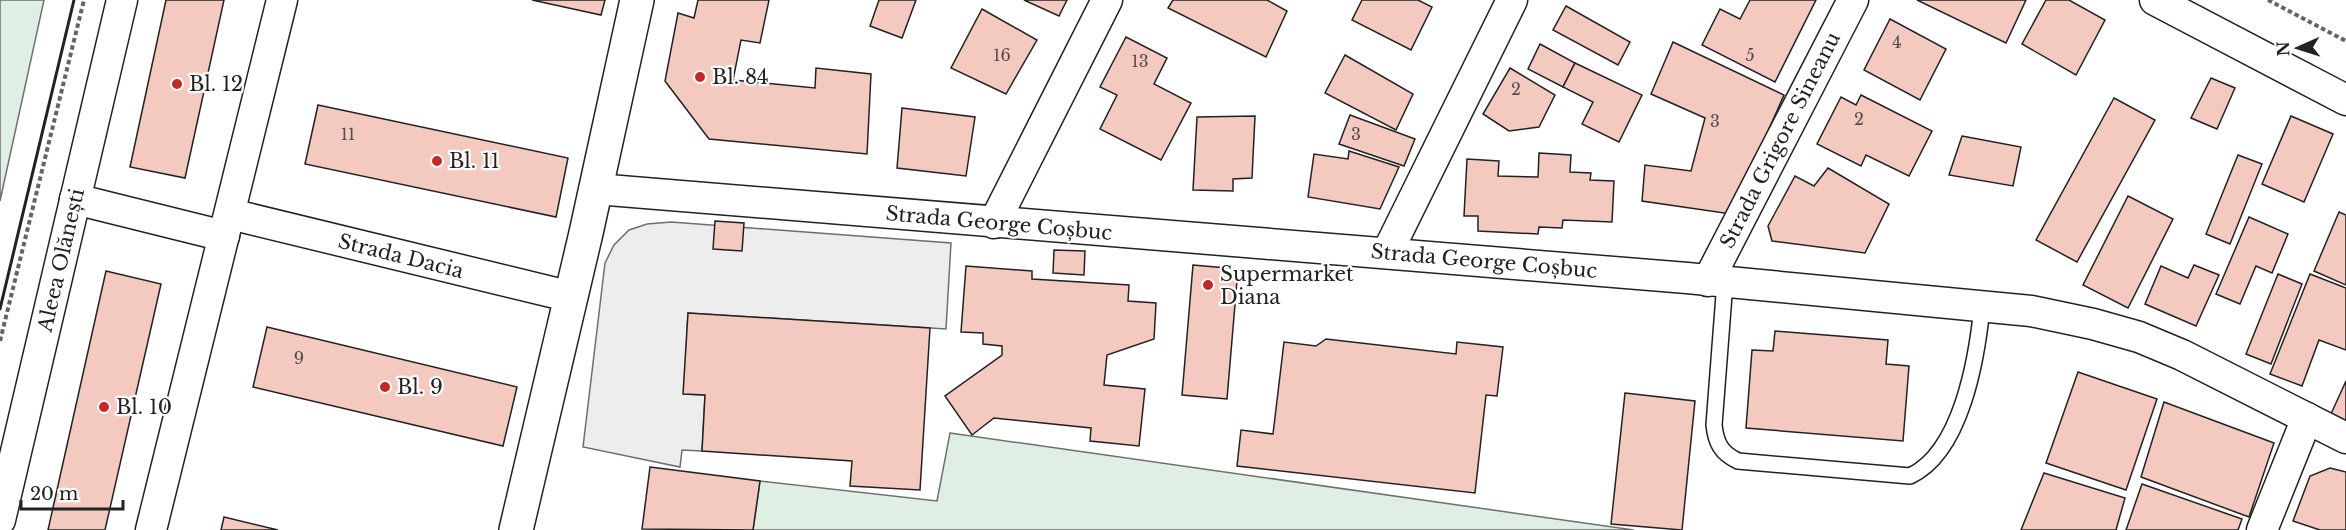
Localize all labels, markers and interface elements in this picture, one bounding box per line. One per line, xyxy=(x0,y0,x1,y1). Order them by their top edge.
north arrow xyxy=(2268,18,2328,78)
street label: Strada Grigore Sineanu xyxy=(1715,28,1845,252)
house number: 4 xyxy=(1892,32,1902,52)
text: N xyxy=(2273,41,2293,57)
house number: 16 xyxy=(993,45,1011,65)
house number: 5 xyxy=(1745,45,1755,65)
house number: 13 xyxy=(1132,51,1149,71)
place label: Bl. 84 xyxy=(712,65,769,89)
marker: Bl. 84 xyxy=(693,70,707,84)
place label: Bl. 12 xyxy=(189,72,243,96)
marker: Bl. 12 xyxy=(170,77,184,91)
house number: 2 xyxy=(1511,79,1521,99)
house number: 2 xyxy=(1854,109,1864,129)
house number: 3 xyxy=(1710,111,1720,131)
house number: 11 xyxy=(341,124,355,144)
house number: 3 xyxy=(1351,124,1361,144)
place label: Bl. 11 xyxy=(449,149,500,173)
marker: Bl. 11 xyxy=(430,154,444,168)
street label: Aleea Olănești xyxy=(33,186,90,335)
street label: Strada George Coșbuc xyxy=(885,201,1113,246)
street label: Strada Dacia xyxy=(336,229,467,283)
street label: Strada George Coșbuc xyxy=(1370,239,1598,284)
place label: Supermarket Diana xyxy=(1220,262,1354,309)
marker: Supermarket Diana xyxy=(1201,278,1215,292)
house number: 9 xyxy=(294,348,304,368)
place label: Bl. 9 xyxy=(397,375,443,399)
marker: Bl. 9 xyxy=(378,380,392,394)
place label: Bl. 10 xyxy=(116,395,172,419)
marker: Bl. 10 xyxy=(97,400,111,414)
scale bar xyxy=(21,473,123,511)
text: 20 m xyxy=(30,483,78,505)

